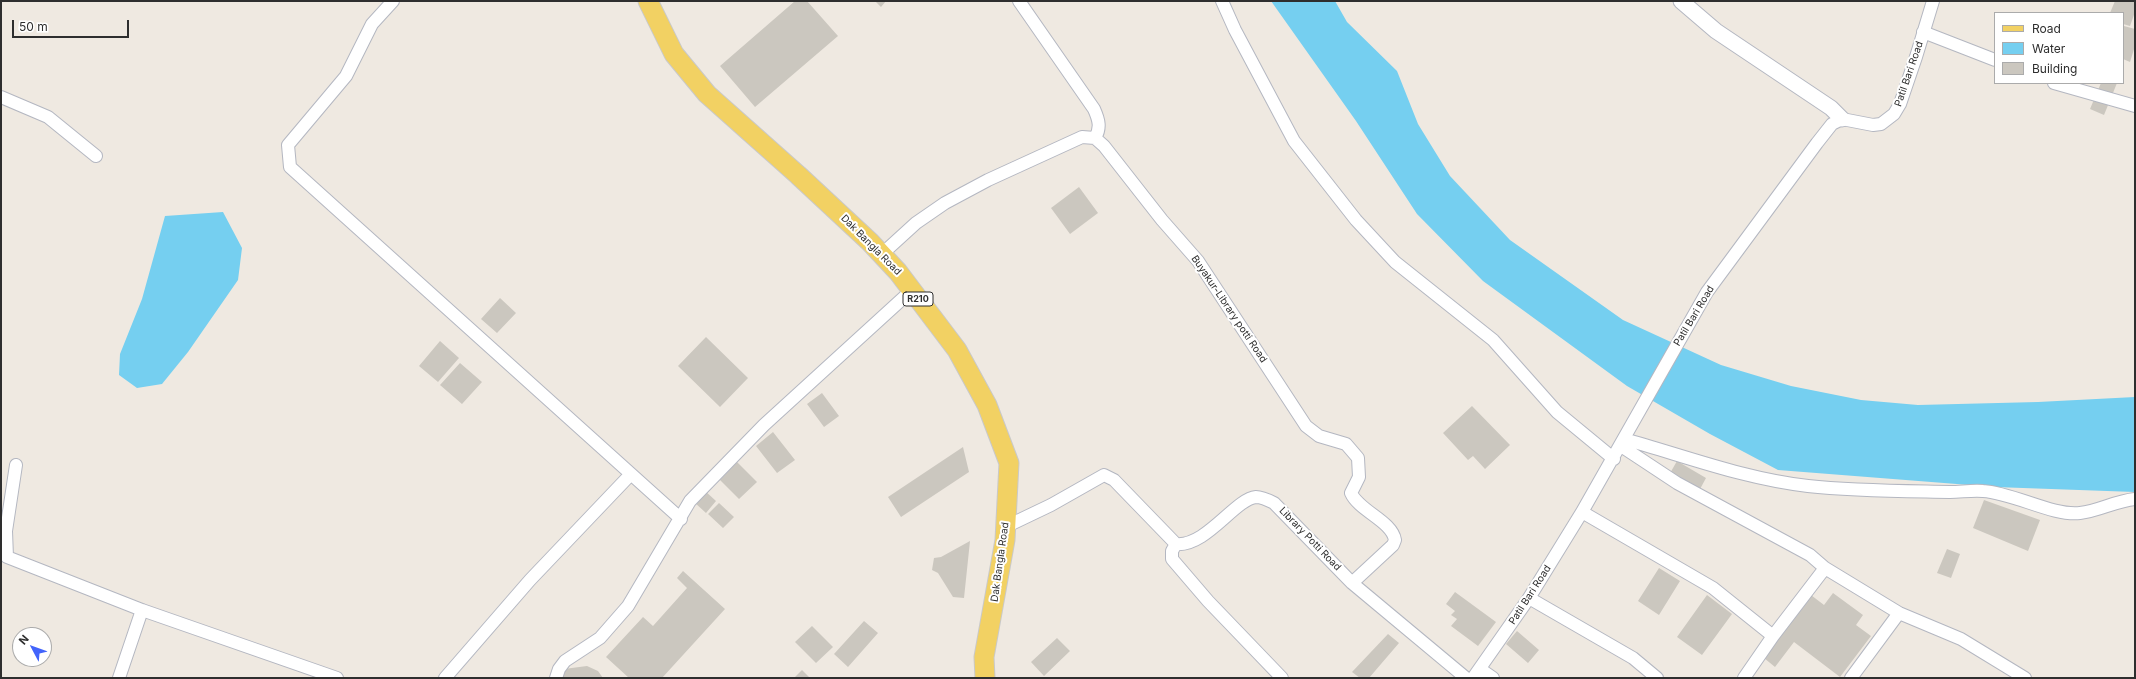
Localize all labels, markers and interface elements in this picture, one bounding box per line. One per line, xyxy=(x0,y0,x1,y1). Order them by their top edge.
scale bar xyxy=(14,12,131,38)
legend xyxy=(1994,12,2124,84)
text: 50 m xyxy=(19,19,48,34)
text: Road xyxy=(2032,21,2061,36)
street label: Patil Bari Road xyxy=(1892,40,1926,108)
text: Water xyxy=(2032,41,2065,56)
text: Building xyxy=(2032,61,2077,76)
street label: Dak Bangla Road xyxy=(838,212,904,278)
street label: Buyakur-Library potti Road xyxy=(1189,253,1269,365)
street label: Patil Bari Road xyxy=(1671,284,1717,348)
road number: R210 xyxy=(903,292,933,306)
street label: Library Potti Road xyxy=(1277,505,1343,573)
street label: Dak Bangla Road xyxy=(988,521,1012,603)
street label: Patil Bari Road xyxy=(1506,563,1554,627)
north arrow xyxy=(12,627,52,667)
text: N xyxy=(16,632,32,648)

